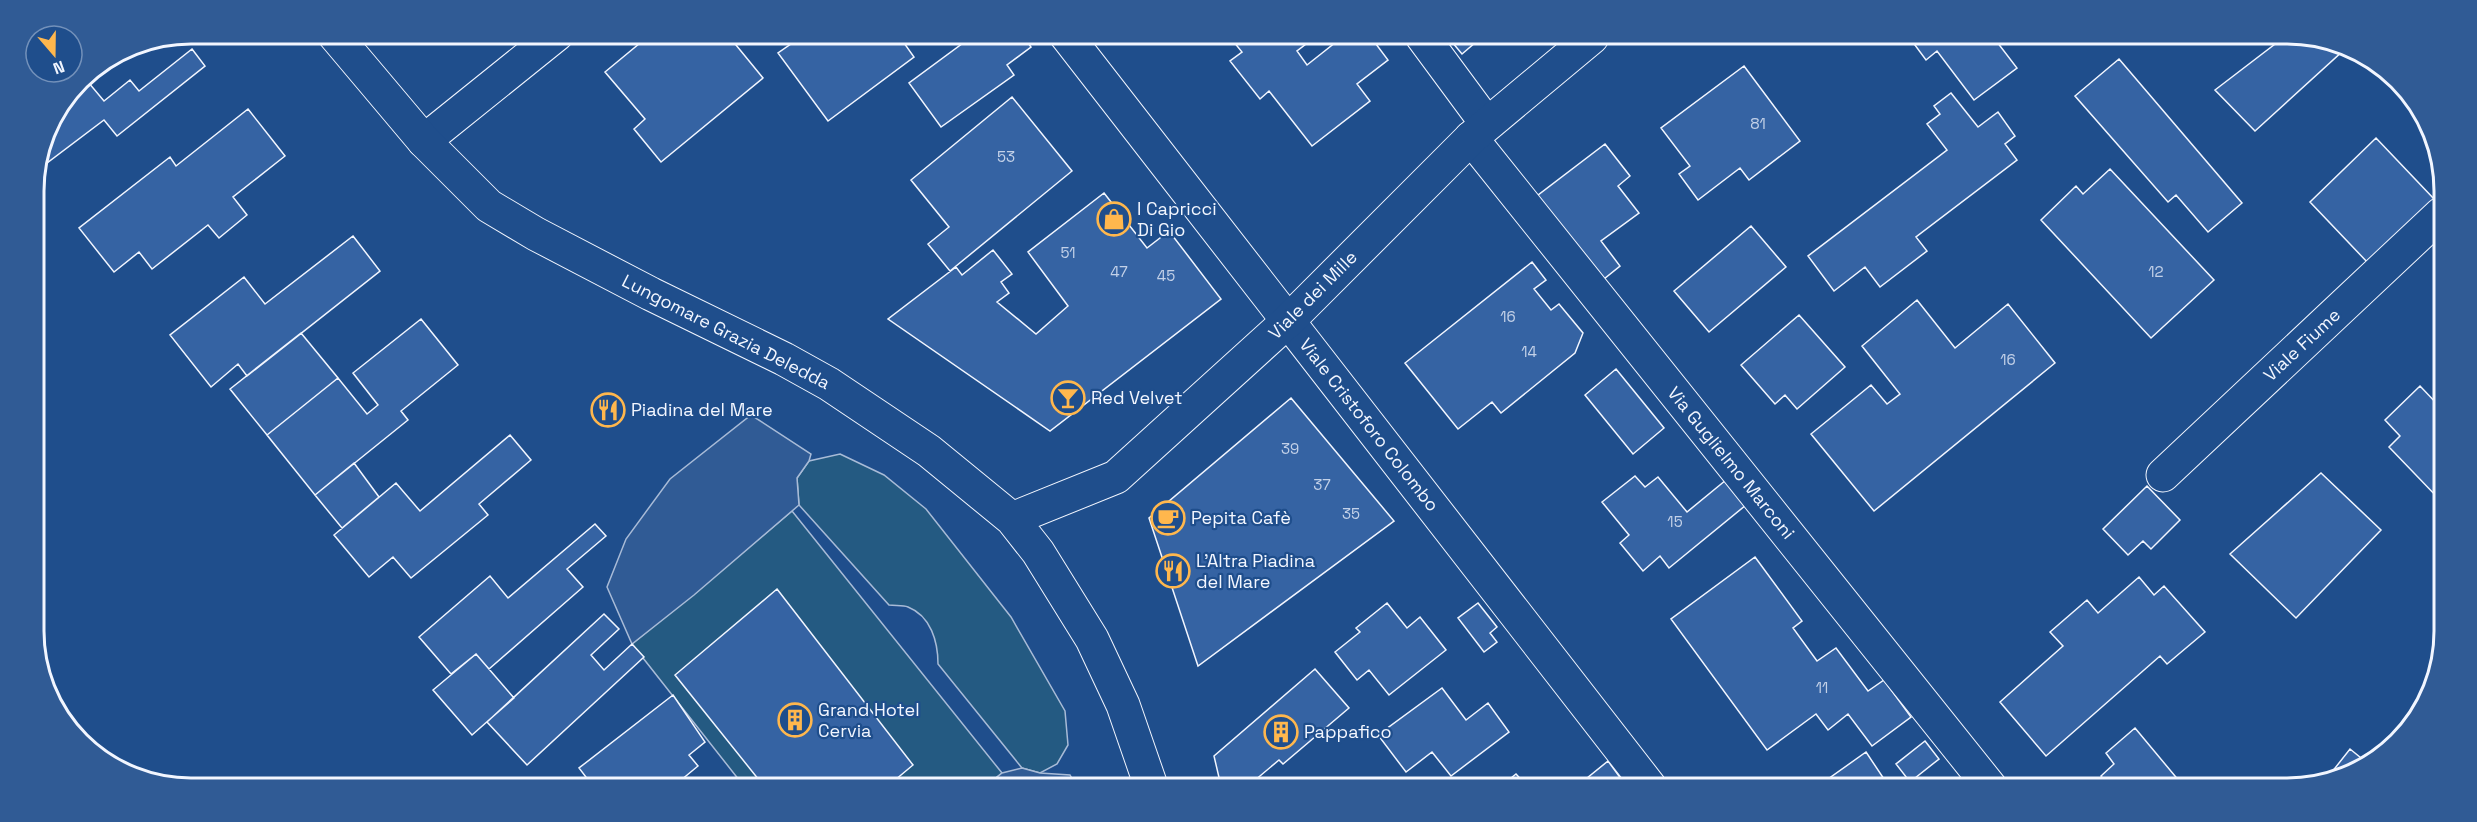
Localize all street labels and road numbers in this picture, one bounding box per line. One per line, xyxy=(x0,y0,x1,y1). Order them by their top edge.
street label: Viale dei Mille xyxy=(1263,245,1362,344)
street label: Lungomare Grazia Deledda xyxy=(618,269,834,394)
street label: Viale Fiume xyxy=(2258,303,2345,386)
street label: Viale Cristoforo Colombo xyxy=(1295,333,1444,516)
street label: Via Guglielmo Marconi xyxy=(1663,382,1800,544)

